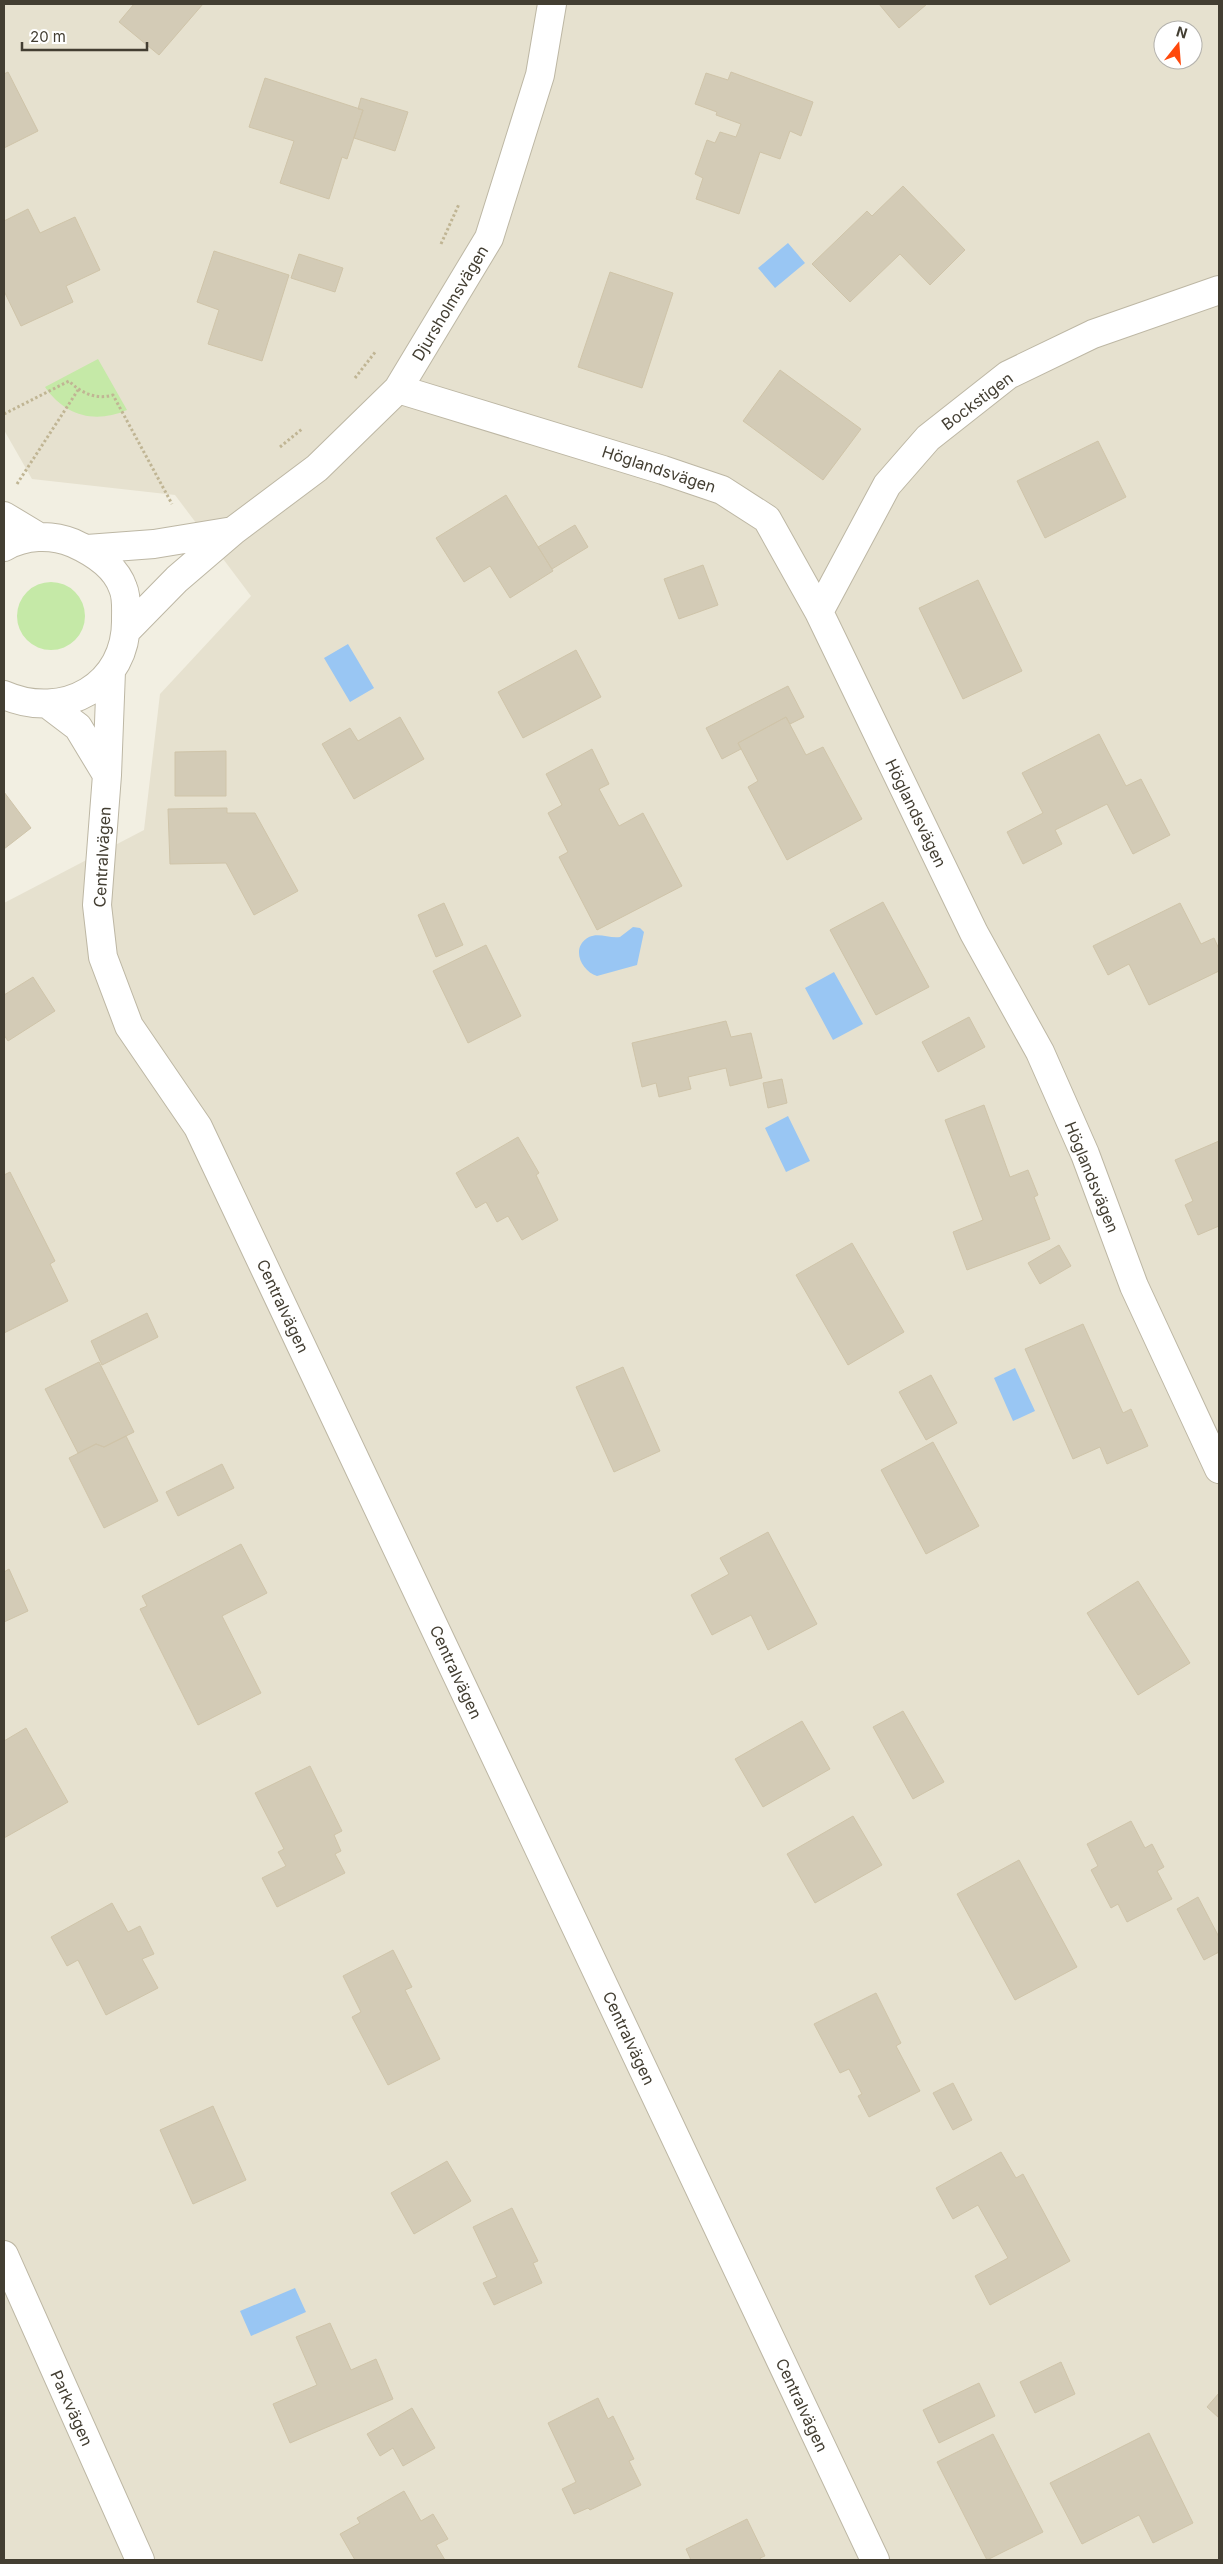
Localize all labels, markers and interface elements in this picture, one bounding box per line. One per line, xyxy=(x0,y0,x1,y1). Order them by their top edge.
scale bar xyxy=(22,20,148,52)
north arrow xyxy=(1153,20,1203,70)
text: N xyxy=(1174,22,1190,42)
text: 20 m xyxy=(30,27,66,46)
street label: Djursholmsvägen xyxy=(408,242,492,364)
street label: Bockstigen xyxy=(937,368,1017,434)
street label: Höglandsvägen xyxy=(600,441,718,497)
street label: Höglandsvägen xyxy=(881,755,951,871)
street label: Centralvägen xyxy=(89,806,115,908)
street label: Höglandsvägen xyxy=(1061,1118,1123,1236)
street label: Centralvägen xyxy=(253,1256,313,1356)
street label: Centralvägen xyxy=(426,1622,486,1722)
street label: Centralvägen xyxy=(599,1988,659,2088)
street label: Centralvägen xyxy=(772,2355,832,2455)
street label: Parkvägen xyxy=(46,2367,98,2449)

